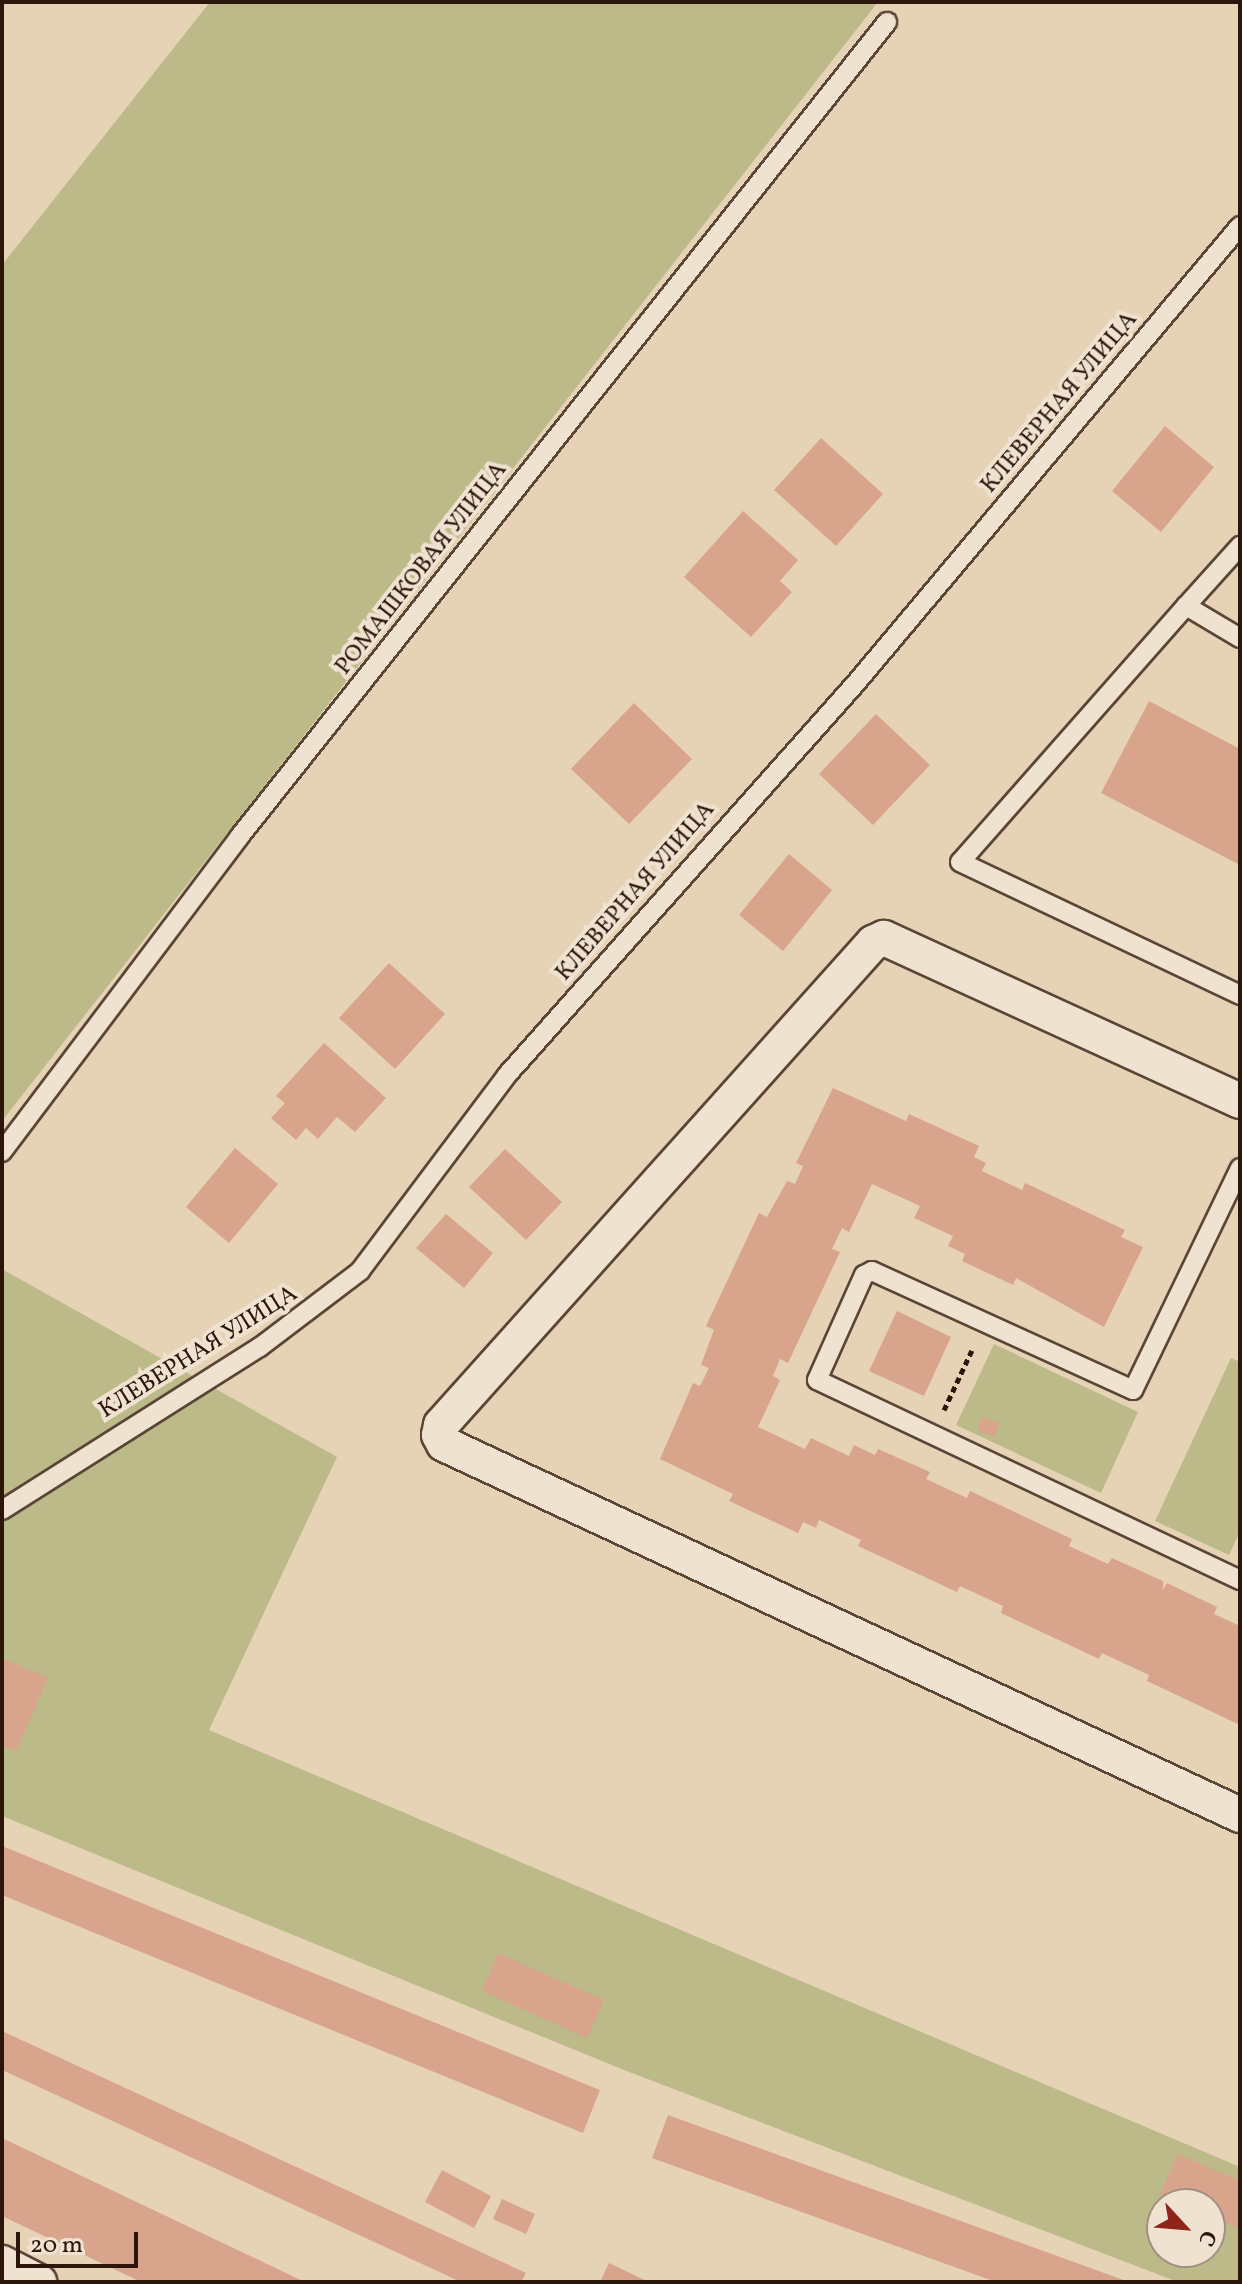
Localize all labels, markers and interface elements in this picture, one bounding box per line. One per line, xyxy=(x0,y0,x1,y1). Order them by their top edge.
street label: КЛЕВЕРНАЯ УЛИЦА xyxy=(976,306,1144,500)
street label: РОМАШКОВАЯ УЛИЦА xyxy=(330,457,514,681)
street label: КЛЕВЕРНАЯ УЛИЦА xyxy=(550,796,722,988)
street label: КЛЕВЕРНАЯ УЛИЦА xyxy=(94,1280,304,1426)
north arrow xyxy=(1146,2188,1226,2268)
scale bar xyxy=(20,2216,142,2266)
text: С xyxy=(1189,2225,1223,2251)
text: 20 m xyxy=(30,2229,83,2263)

